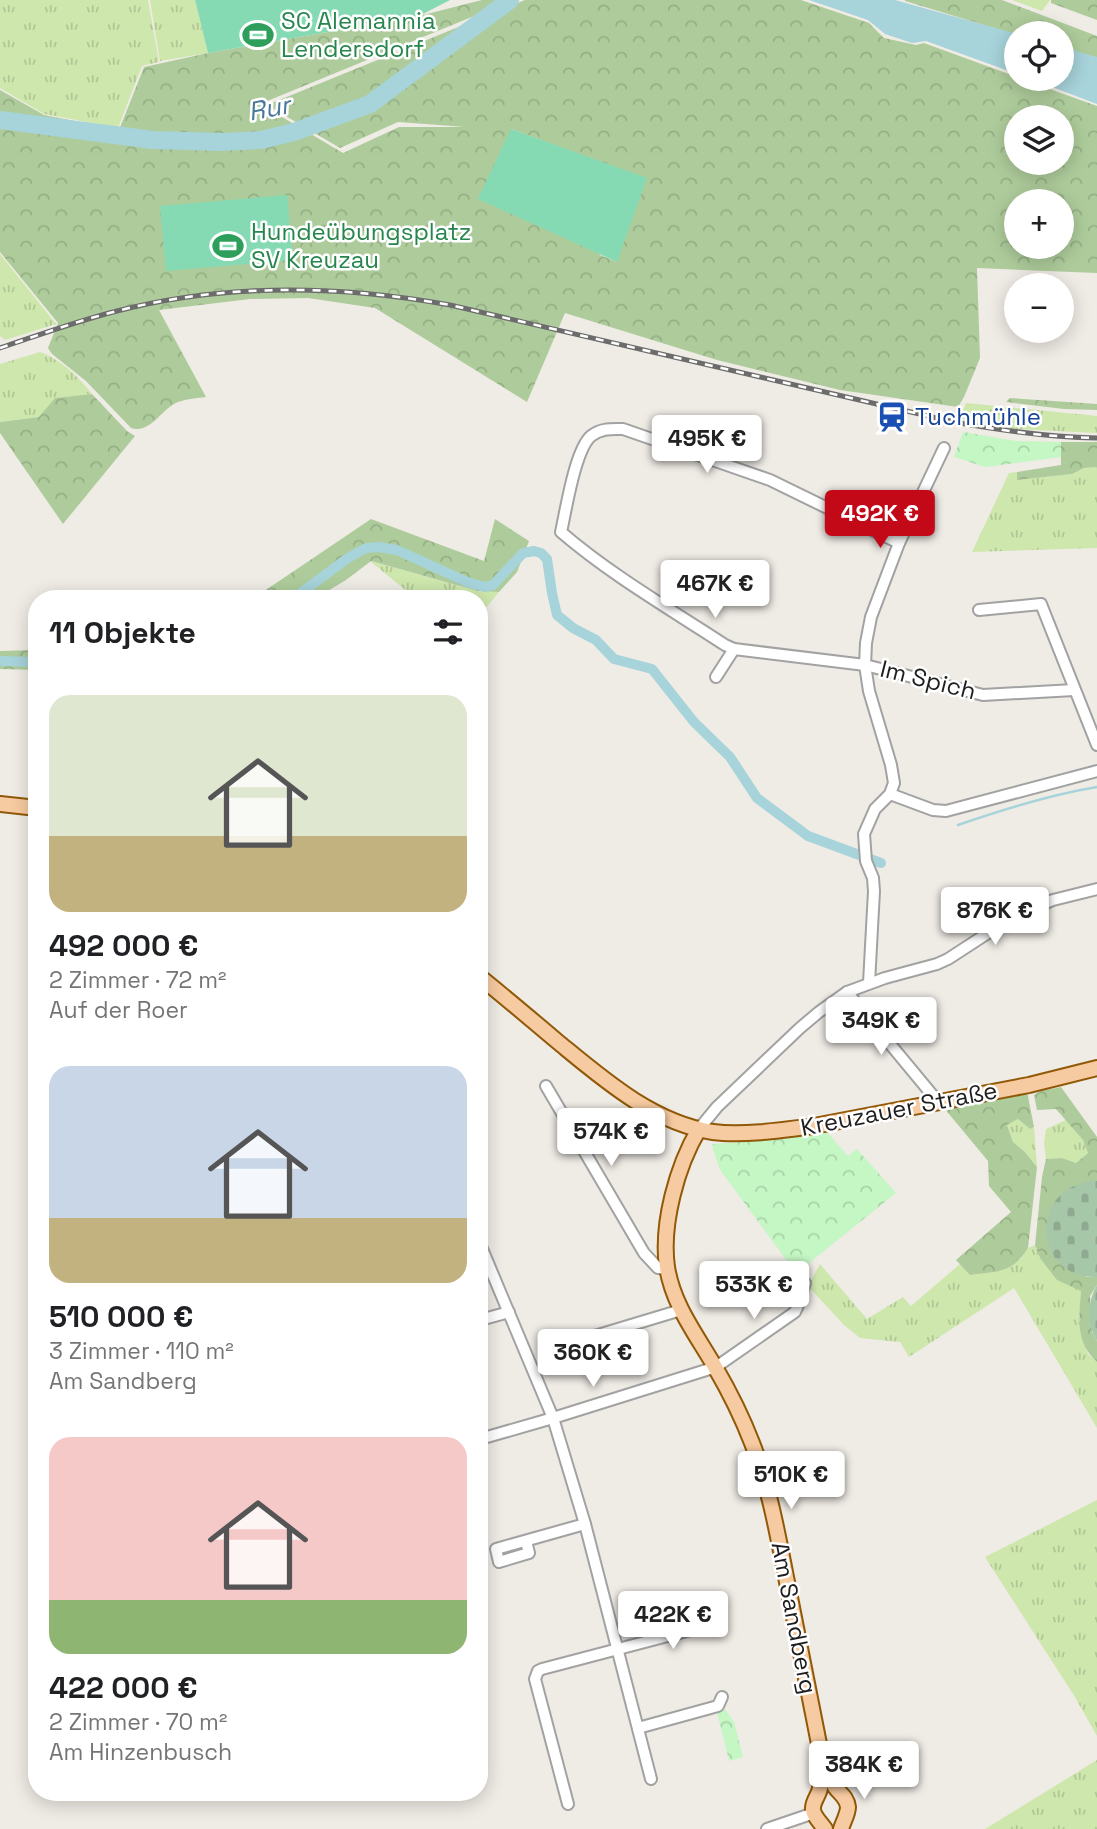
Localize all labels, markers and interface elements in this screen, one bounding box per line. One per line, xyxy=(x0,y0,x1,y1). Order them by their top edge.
place label: SC Alemannia Lendersdorf xyxy=(281,5,436,64)
sports icon: SC Alemannia Lendersdorf xyxy=(241,18,275,52)
map controls xyxy=(1004,21,1074,343)
button: locate xyxy=(1004,21,1074,91)
water label: Rur xyxy=(245,87,296,129)
button: layers xyxy=(1004,105,1074,175)
button: + xyxy=(1004,189,1074,259)
place label: Hundeübungsplatz SV Kreuzau xyxy=(251,216,471,275)
sports icon: Hundeübungsplatz SV Kreuzau xyxy=(211,229,245,263)
button: − xyxy=(1004,273,1074,343)
station icon: Tuchmühle xyxy=(875,400,909,434)
place label: Tuchmühle xyxy=(915,401,1041,432)
pin: 495K € xyxy=(650,416,764,475)
text: 495K € xyxy=(668,423,746,453)
pin: 492K € xyxy=(823,490,937,550)
text: 492K € xyxy=(841,498,919,528)
pin: 467K € xyxy=(658,560,772,620)
text: 467K € xyxy=(676,568,754,598)
text: 11 Objekte xyxy=(49,613,196,652)
icon: filters xyxy=(429,613,467,651)
street label: Im Spich xyxy=(877,653,979,706)
icon: home xyxy=(195,740,321,866)
pin: 876K € xyxy=(938,888,1052,947)
text: 876K € xyxy=(957,895,1033,925)
text: 492 000 € xyxy=(49,926,198,965)
text: 2 Zimmer · 72 m² xyxy=(49,965,226,995)
text: Auf der Roer xyxy=(49,995,188,1025)
pin: 349K € xyxy=(824,998,938,1057)
text: 349K € xyxy=(842,1005,920,1035)
street label: Kreuzauer Straße xyxy=(798,1074,1000,1143)
pin: 574K € xyxy=(554,1108,668,1168)
icon: home xyxy=(195,1111,321,1237)
text: 574K € xyxy=(573,1116,649,1146)
pin: 533K € xyxy=(697,1262,811,1321)
text: 533K € xyxy=(715,1269,793,1299)
text: 510 000 € xyxy=(49,1297,193,1336)
pin: 360K € xyxy=(536,1330,650,1389)
text: 3 Zimmer · 110 m² xyxy=(49,1336,234,1366)
text: 360K € xyxy=(554,1337,632,1367)
text: Am Sandberg xyxy=(49,1366,197,1396)
pin: 510K € xyxy=(734,1452,848,1511)
text: 510K € xyxy=(754,1459,828,1489)
icon: home xyxy=(195,1482,321,1608)
street label: Am Sandberg xyxy=(765,1539,824,1697)
pin: 422K € xyxy=(616,1592,730,1651)
text: 422K € xyxy=(634,1599,712,1629)
text: 422 000 € xyxy=(49,1668,198,1707)
text: 2 Zimmer · 70 m² xyxy=(49,1707,227,1737)
text: Am Hinzenbusch xyxy=(49,1737,232,1767)
pin: 384K € xyxy=(807,1742,921,1801)
text: 384K € xyxy=(825,1749,903,1779)

